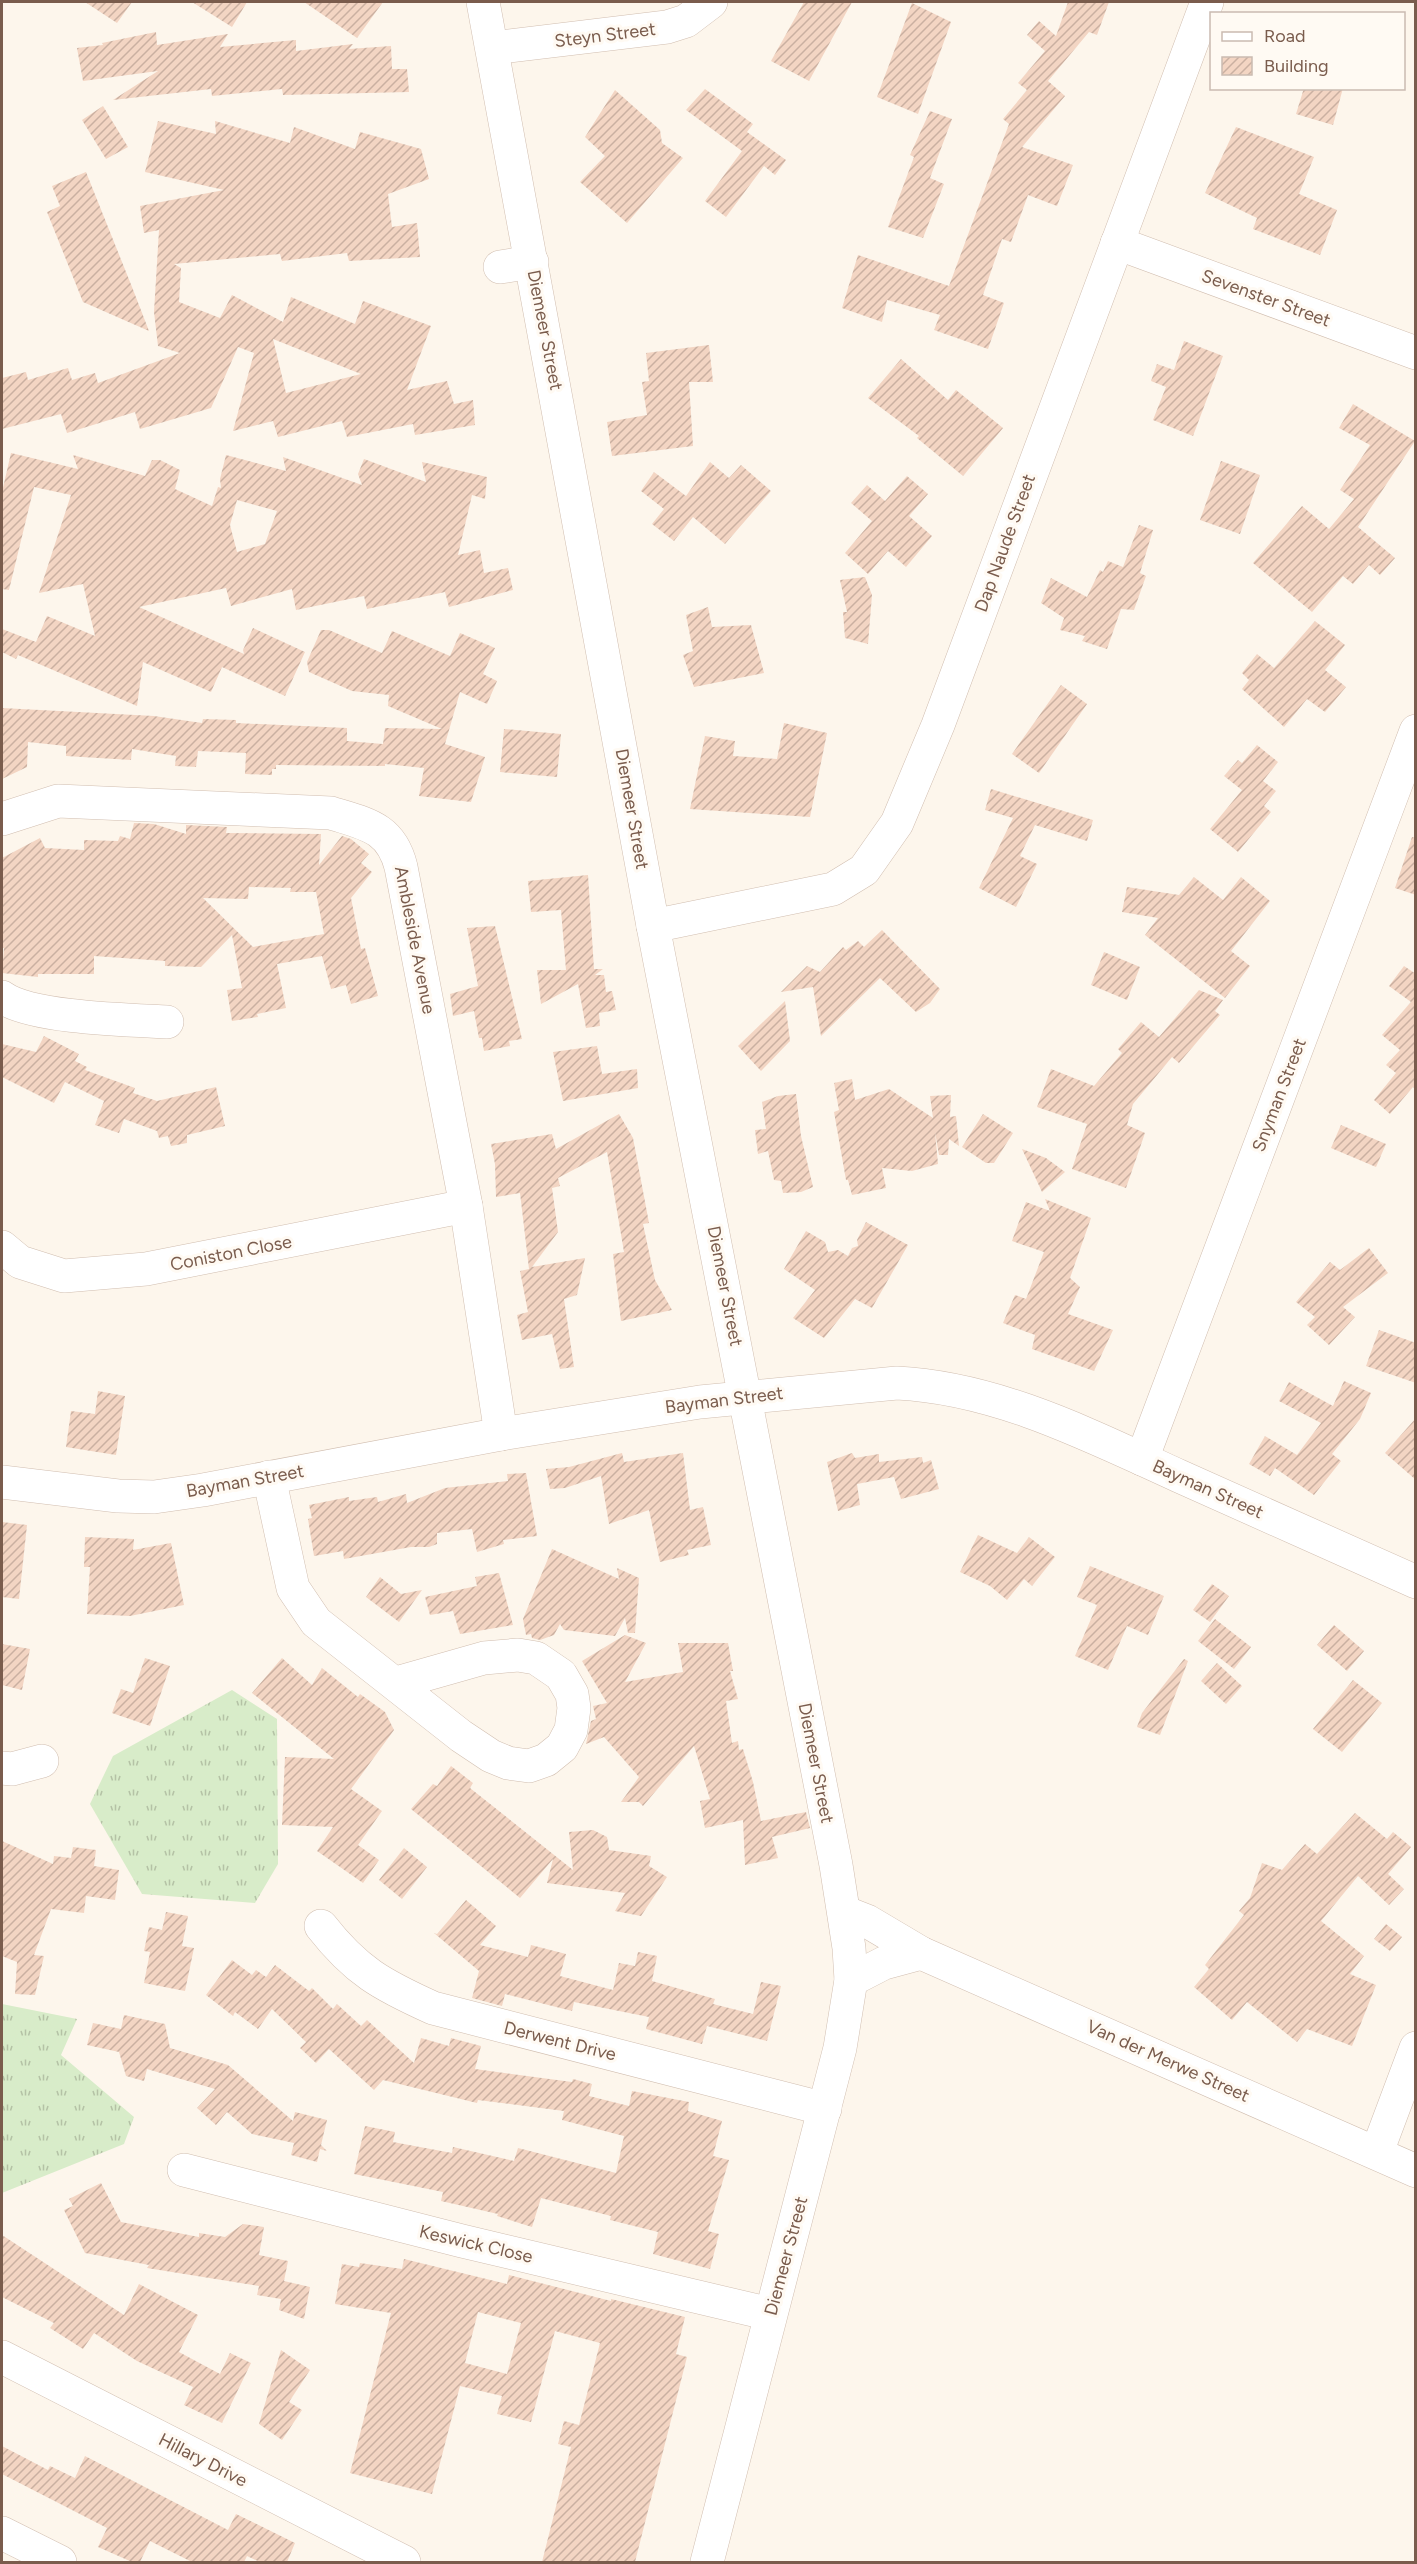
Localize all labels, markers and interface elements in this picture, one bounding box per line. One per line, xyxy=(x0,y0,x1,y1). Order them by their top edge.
legend xyxy=(1210,12,1405,90)
street label: Steyn Street xyxy=(553,18,657,52)
text: Road xyxy=(1264,25,1305,47)
text: Building xyxy=(1264,55,1329,77)
street label: Sevenster Street xyxy=(1199,264,1334,332)
street label: Diemeer Street xyxy=(523,268,568,392)
street label: Dap Naude Street xyxy=(970,471,1040,615)
street label: Diemeer Street xyxy=(611,747,653,871)
street label: Ambleside Avenue xyxy=(390,864,440,1016)
street label: Snyman Street xyxy=(1247,1035,1311,1155)
street label: Diemeer Street xyxy=(703,1224,748,1348)
street label: Coniston Close xyxy=(168,1230,294,1276)
street label: Bayman Street xyxy=(664,1382,785,1418)
street label: Bayman Street xyxy=(1149,1455,1267,1523)
street label: Bayman Street xyxy=(185,1460,306,1502)
street label: Diemeer Street xyxy=(794,1701,839,1825)
street label: Van der Merwe Street xyxy=(1083,2015,1253,2107)
street label: Derwent Drive xyxy=(502,2016,619,2066)
street label: Diemeer Street xyxy=(760,2194,813,2318)
street label: Keswick Close xyxy=(417,2220,535,2268)
street label: Hillary Drive xyxy=(155,2428,251,2492)

